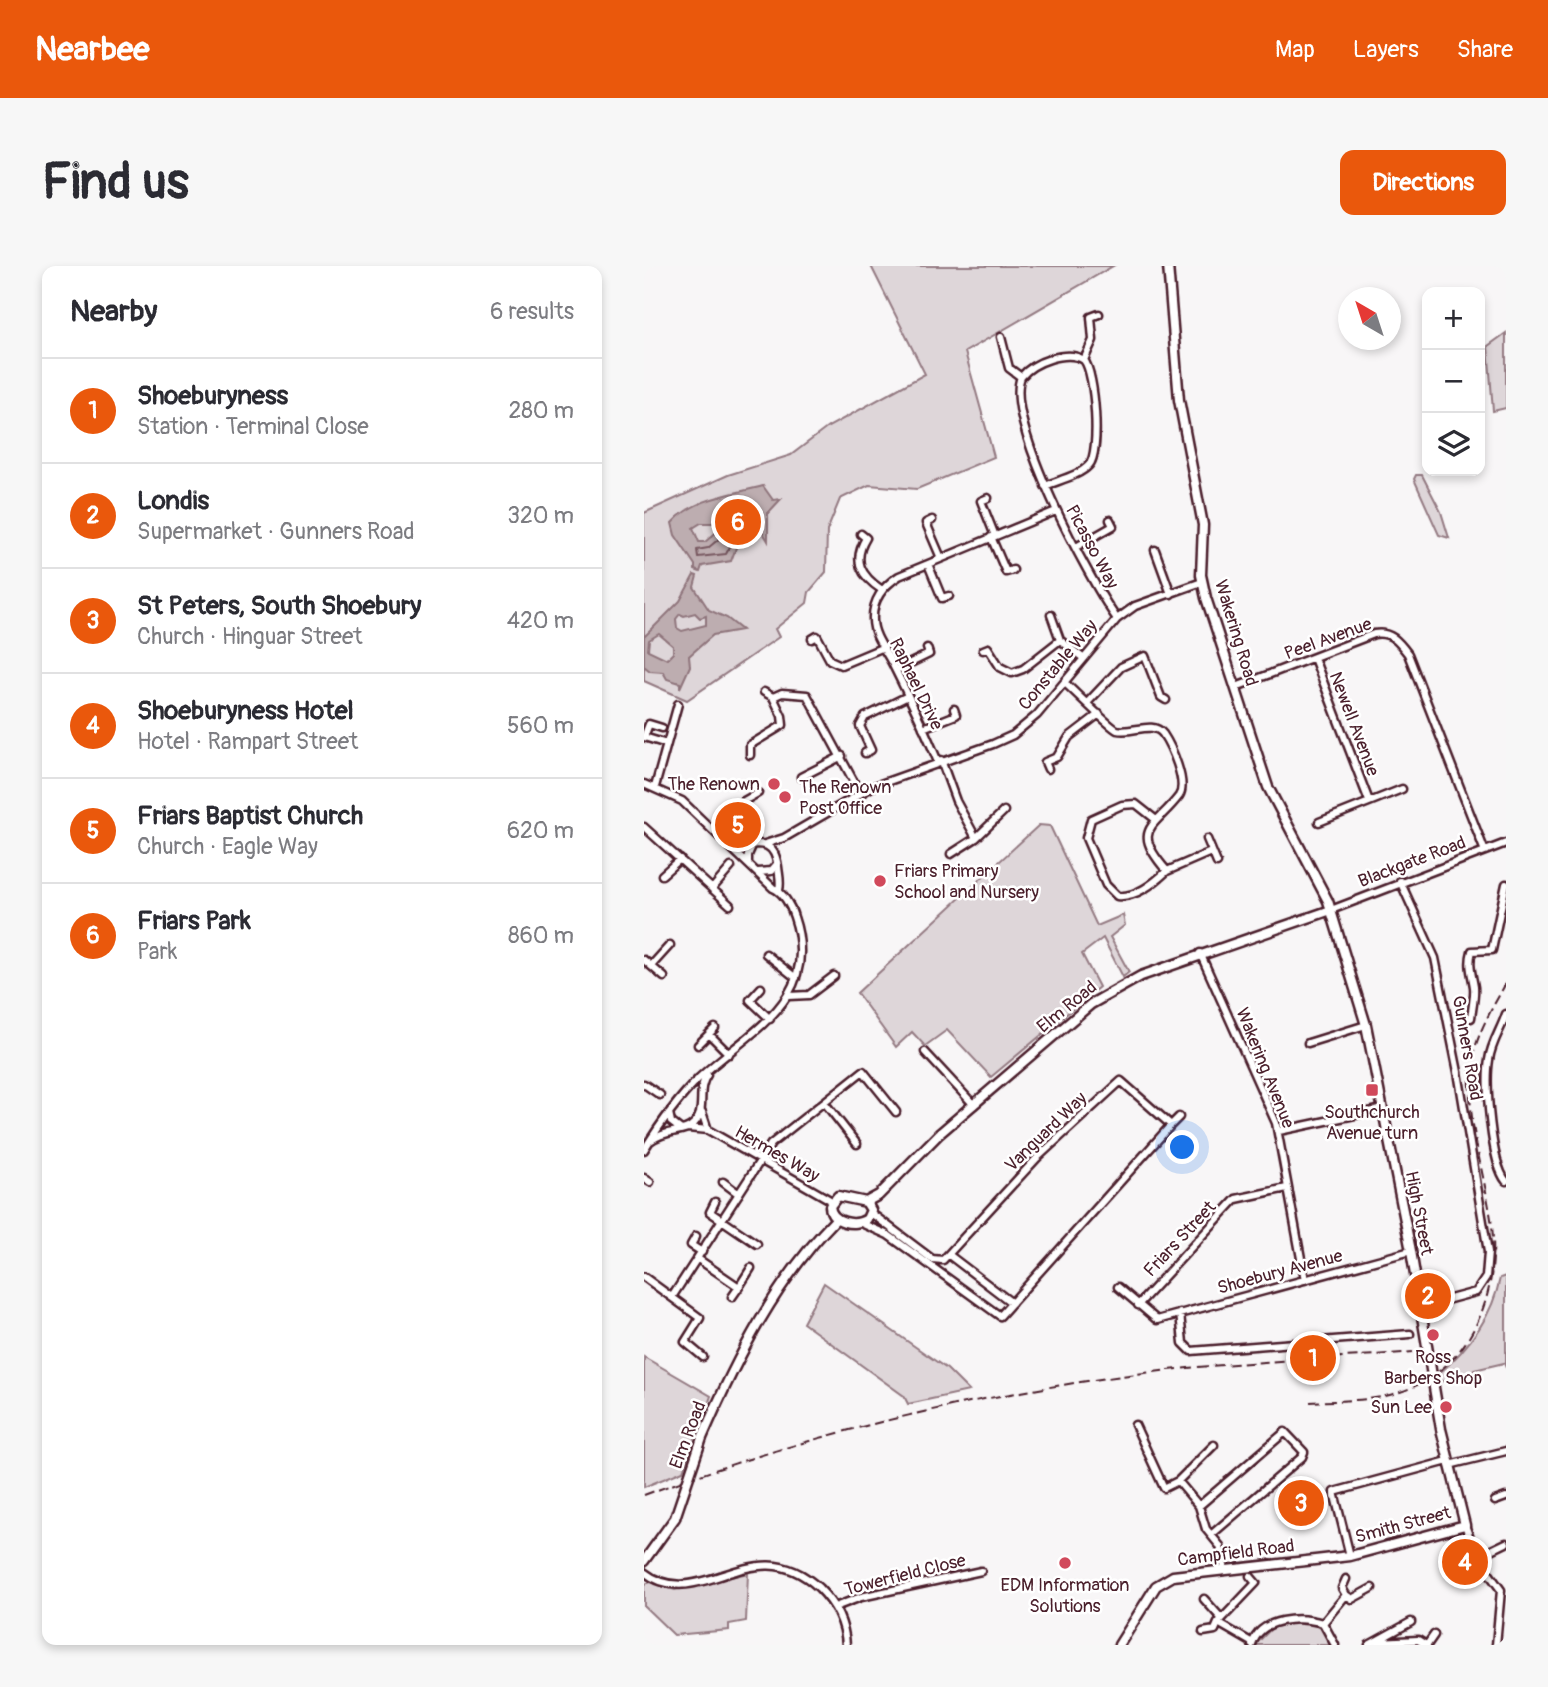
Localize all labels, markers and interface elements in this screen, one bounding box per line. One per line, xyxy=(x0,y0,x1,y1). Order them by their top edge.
text: Nearbee xyxy=(35,29,149,70)
text: Map xyxy=(1275,35,1315,64)
text: Layers xyxy=(1353,35,1419,64)
text: Share xyxy=(1457,35,1513,64)
button: Directions xyxy=(1340,150,1506,215)
text: Find us xyxy=(42,152,189,213)
north arrow xyxy=(1338,287,1401,350)
map controls xyxy=(1422,287,1485,476)
button: + xyxy=(1422,287,1485,350)
text: Nearby xyxy=(70,293,157,330)
text: 6 results xyxy=(490,297,574,326)
button: − xyxy=(1422,350,1485,413)
text: Shoeburyness xyxy=(137,380,288,412)
text: 1 xyxy=(89,396,98,425)
text: 280 m xyxy=(508,396,574,425)
text: Station · Terminal Close xyxy=(137,412,369,441)
button: layers xyxy=(1422,413,1485,476)
text: Londis xyxy=(137,485,209,517)
pin: 6 xyxy=(715,496,761,548)
text: 2 xyxy=(87,501,99,530)
text: 320 m xyxy=(507,501,574,530)
street label: Picasso Way xyxy=(1060,501,1124,593)
text: Supermarket · Gunners Road xyxy=(137,517,415,546)
street label: Wakering Road xyxy=(1209,577,1263,689)
text: St Peters, South Shoebury xyxy=(137,590,421,622)
text: 3 xyxy=(87,606,99,635)
text: 420 m xyxy=(507,606,574,635)
street label: Peel Avenue xyxy=(1281,613,1375,665)
street label: Constable Way xyxy=(1013,615,1103,715)
text: Church · Hinguar Street xyxy=(137,622,363,651)
street label: Raphael Drive xyxy=(884,634,948,734)
street label: Newell Avenue xyxy=(1324,669,1384,780)
text: Shoeburyness Hotel xyxy=(137,695,354,727)
text: 4 xyxy=(86,711,100,740)
text: 560 m xyxy=(507,711,574,740)
text: Hotel · Rampart Street xyxy=(137,727,358,756)
place label: The Renown xyxy=(667,773,760,796)
marker: The Renown xyxy=(766,776,782,792)
place label: The Renown Post Office xyxy=(799,776,892,820)
marker: The Renown Post Office xyxy=(777,789,793,805)
pin: 5 xyxy=(715,799,761,851)
text: Friars Baptist Church xyxy=(137,800,363,832)
text: 5 xyxy=(87,816,99,845)
text: 620 m xyxy=(507,816,574,845)
street label: Blackgate Road xyxy=(1355,831,1469,893)
text: Church · Eagle Way xyxy=(137,832,318,861)
place label: Friars Primary School and Nursery xyxy=(894,860,1039,904)
marker: Friars Primary School and Nursery xyxy=(872,873,888,889)
text: Friars Park xyxy=(137,905,251,937)
text: 6 xyxy=(86,921,100,950)
text: 860 m xyxy=(508,921,574,950)
text: Park xyxy=(137,937,177,966)
street label: Elm Road xyxy=(1032,976,1102,1038)
street label: Gunners Road xyxy=(1446,994,1488,1102)
street label: Wakering Avenue xyxy=(1230,1004,1300,1132)
marker: Southchurch Avenue turn xyxy=(1364,1082,1380,1098)
street label: Vanguard Way xyxy=(1000,1087,1092,1177)
place label: Southchurch Avenue turn xyxy=(1324,1101,1420,1145)
street label: Hermes Way xyxy=(730,1120,824,1188)
your location xyxy=(1165,1130,1199,1164)
street label: High Street xyxy=(1400,1169,1439,1258)
street label: Friars Street xyxy=(1139,1195,1222,1282)
street label: Shoebury Avenue xyxy=(1215,1244,1345,1300)
pin: 2 xyxy=(1405,1270,1451,1322)
marker: Ross Barbers Shop xyxy=(1425,1327,1441,1343)
pin: 1 xyxy=(1290,1332,1336,1384)
place label: Ross Barbers Shop xyxy=(1384,1346,1482,1390)
place label: Sun Lee xyxy=(1370,1396,1432,1419)
street label: Elm Road xyxy=(665,1398,711,1472)
marker: Sun Lee xyxy=(1438,1399,1454,1415)
pin: 3 xyxy=(1278,1477,1324,1529)
street label: Smith Street xyxy=(1353,1501,1454,1549)
street label: Campfield Road xyxy=(1176,1534,1296,1572)
pin: 4 xyxy=(1442,1536,1488,1588)
street label: Towerfield Close xyxy=(842,1549,968,1601)
marker: EDM Information Solutions xyxy=(1057,1555,1073,1571)
place label: EDM Information Solutions xyxy=(1000,1574,1130,1618)

